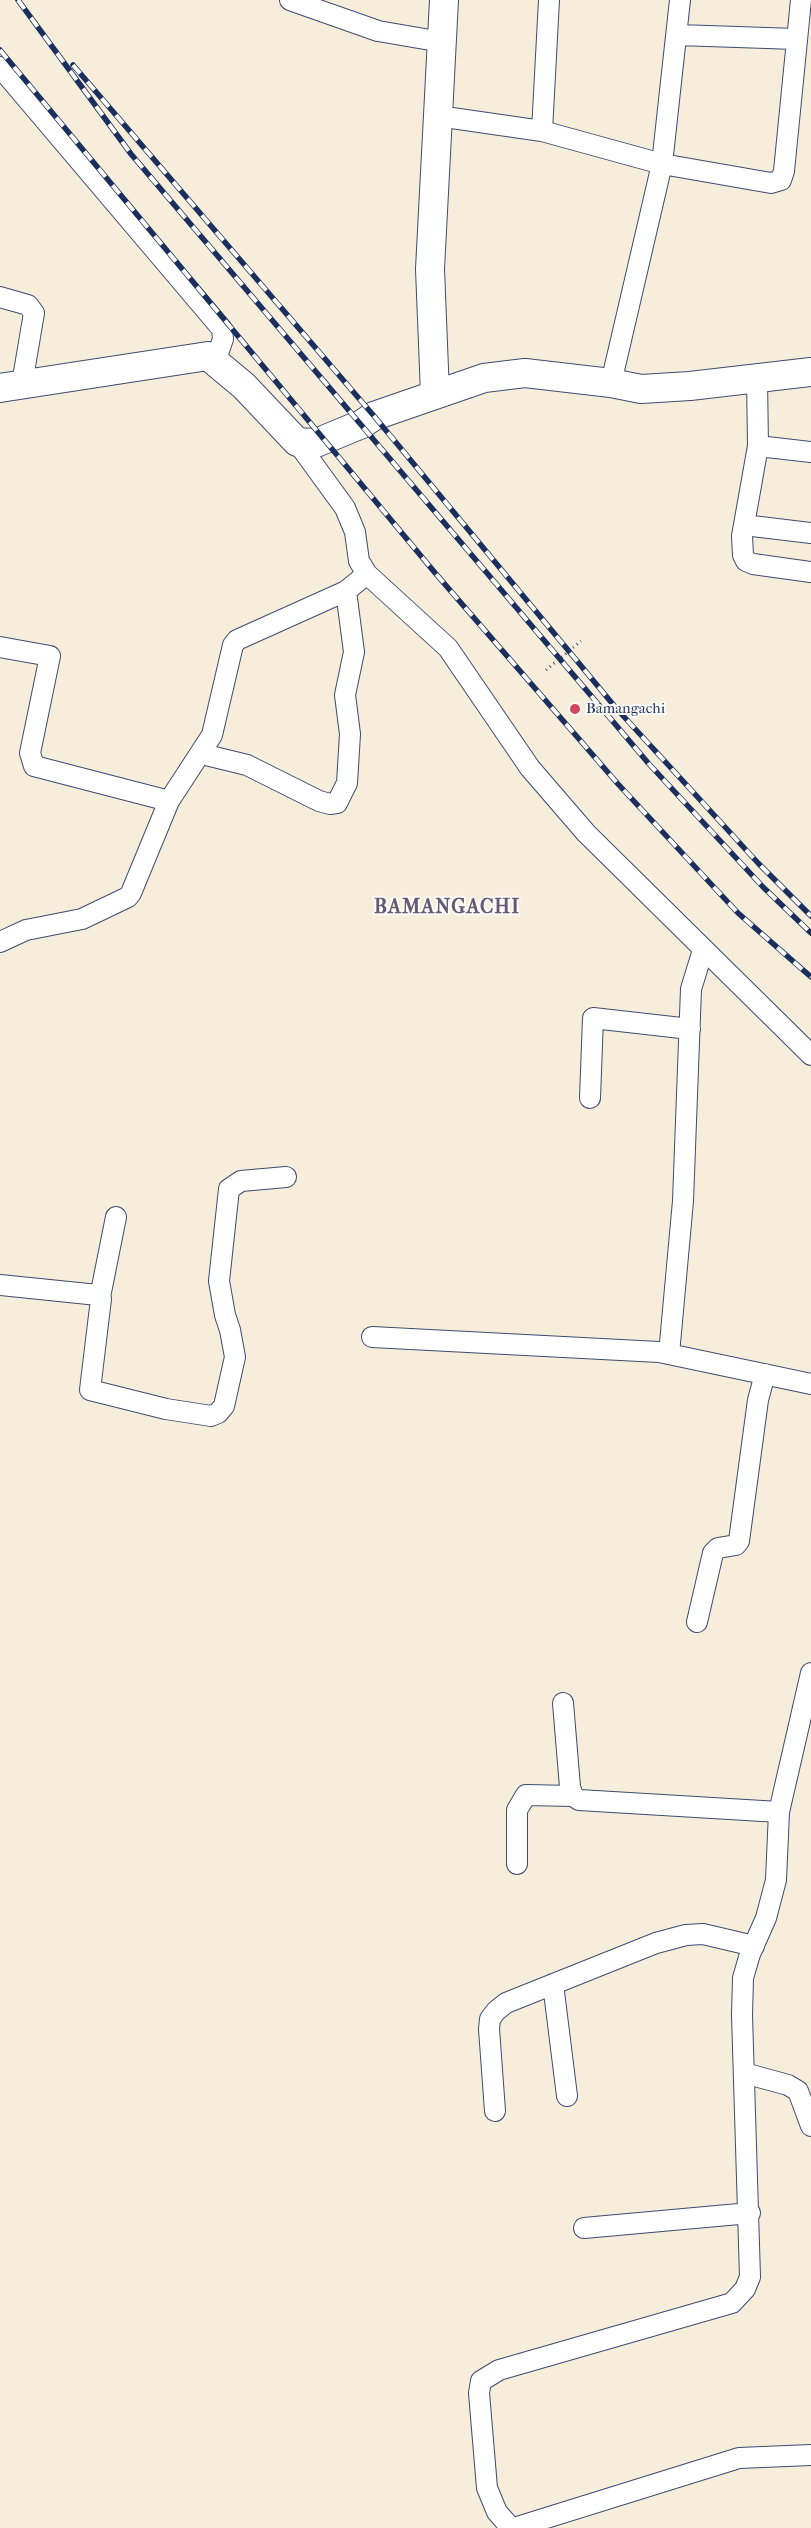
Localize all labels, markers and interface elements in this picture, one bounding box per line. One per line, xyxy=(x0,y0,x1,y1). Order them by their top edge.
place label: Bamangachi xyxy=(586,700,665,718)
marker: Bamangachi xyxy=(568,702,582,716)
district label: BAMANGACHI xyxy=(373,896,521,920)

